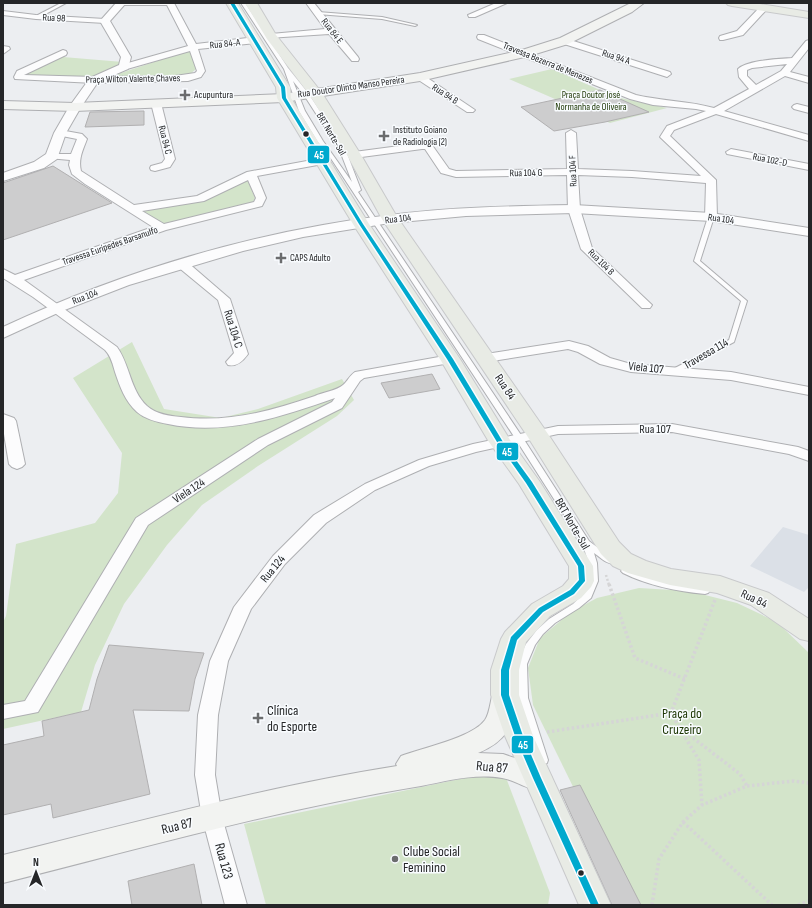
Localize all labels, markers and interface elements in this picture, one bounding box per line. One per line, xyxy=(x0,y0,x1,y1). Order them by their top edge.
street label: Rua 98 xyxy=(42,11,66,25)
street label: Rua 84 E xyxy=(318,16,346,46)
street label: Rua 84-A xyxy=(209,36,242,52)
street label: Travessa Bezerra de Menezes xyxy=(501,39,595,87)
street label: Rua 94 A xyxy=(600,47,632,67)
street label: Praça Wilton Valente Chaves xyxy=(86,72,181,86)
street label: Rua Doutor Olinto Manso Pereira xyxy=(297,74,405,100)
street label: Rua 94 B xyxy=(430,81,461,107)
marker: Acupuntura xyxy=(179,89,191,101)
place label: Acupuntura xyxy=(193,89,233,101)
park label: Praça Doutor José Normanha de Oliveira xyxy=(555,89,627,113)
street label: BRT Norte-Sul xyxy=(314,110,349,158)
street label: Rua 94 C xyxy=(156,124,174,156)
place label: Instituto Goiano de Radiologia (2) xyxy=(393,124,447,148)
unlabelled marker xyxy=(301,129,311,139)
marker: Instituto Goiano de Radiologia (2) xyxy=(378,130,390,142)
line badge: 45 xyxy=(307,145,330,164)
text: 45 xyxy=(314,149,324,162)
street label: Rua 102-D xyxy=(752,151,788,169)
street label: Rua 104 F xyxy=(566,155,580,187)
street label: Rua 104 G xyxy=(509,167,543,179)
street label: Rua 104 xyxy=(384,211,412,227)
street label: Rua 104 xyxy=(707,211,735,227)
street label: Travessa Eurípedes Barsanulfo xyxy=(61,224,159,268)
street label: Rua 104 B xyxy=(585,246,617,278)
marker: CAPS Adulto xyxy=(275,252,287,264)
place label: CAPS Adulto xyxy=(290,252,331,264)
street label: Rua 104 xyxy=(71,287,99,307)
street label: Rua 104 C xyxy=(220,308,246,350)
street label: Travessa 114 xyxy=(681,335,731,373)
street label: Viela 107 xyxy=(628,359,665,377)
street label: Rua 84 xyxy=(491,371,519,403)
street label: Rua 107 xyxy=(639,422,671,437)
line badge: 45 xyxy=(496,442,519,461)
text: 45 xyxy=(502,446,512,459)
street label: Viela 124 xyxy=(170,475,208,507)
street label: BRT Norte-Sul xyxy=(551,495,593,553)
street label: Rua 124 xyxy=(257,552,289,586)
street label: Rua 84 xyxy=(738,586,770,612)
place label: Clínica do Esporte xyxy=(267,702,317,735)
park label: Praça do Cruzeiro xyxy=(662,705,702,738)
marker: Clínica do Esporte xyxy=(252,712,264,724)
line badge: 45 xyxy=(511,735,534,754)
text: 45 xyxy=(518,739,528,752)
street label: Rua 87 xyxy=(476,757,509,777)
street label: Rua 87 xyxy=(160,814,195,838)
street label: Rua 123 xyxy=(211,841,237,881)
place label: Clube Social Feminino xyxy=(403,843,460,876)
north arrow xyxy=(16,852,56,892)
marker: Clube Social Feminino xyxy=(390,854,400,864)
text: N xyxy=(33,856,39,869)
unlabelled marker xyxy=(576,868,586,878)

